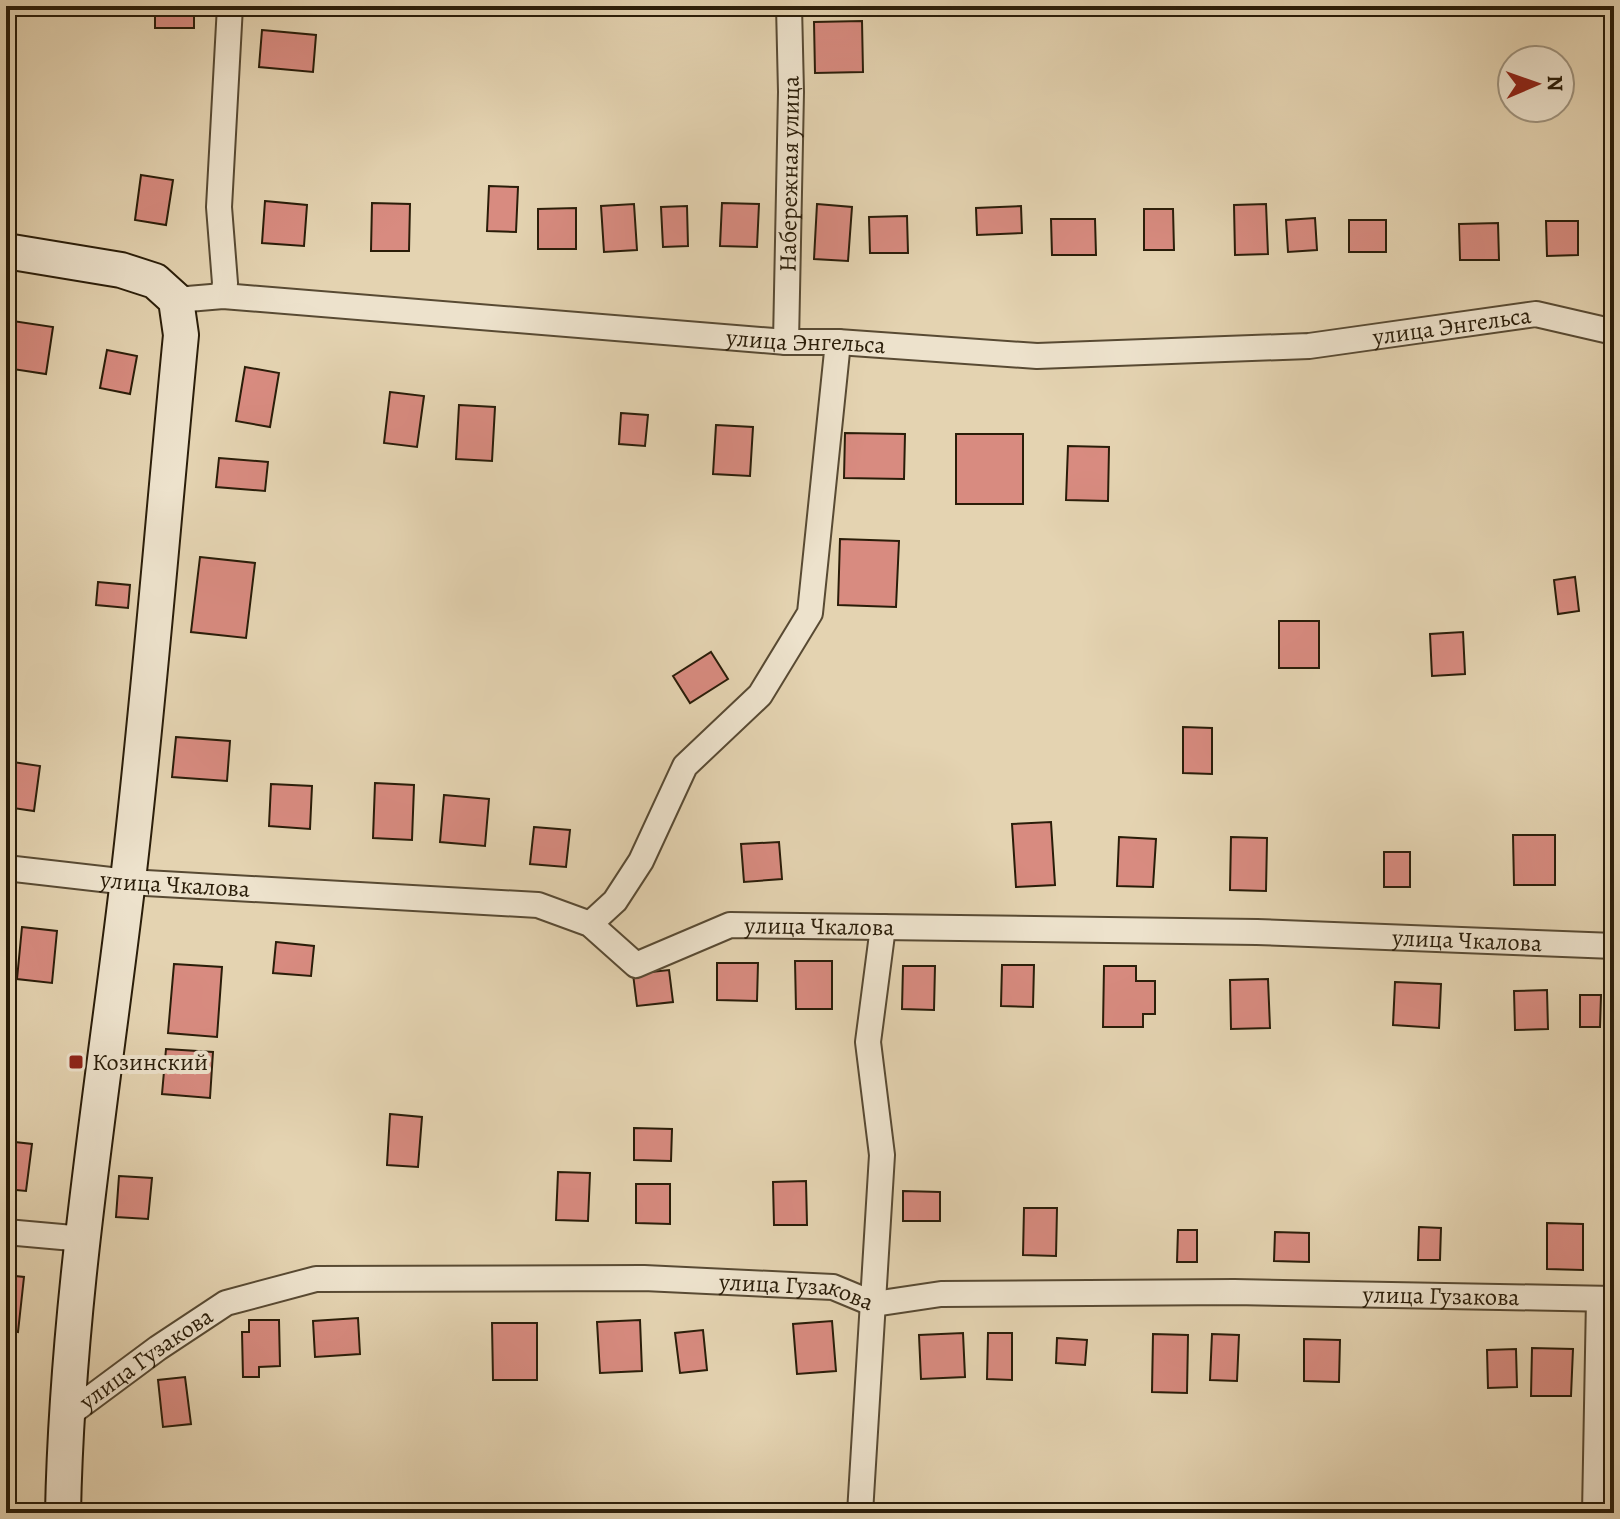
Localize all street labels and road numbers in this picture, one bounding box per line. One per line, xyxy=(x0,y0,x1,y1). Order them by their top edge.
street label: Набережная улица xyxy=(771,76,807,272)
street label: улица Энгельса xyxy=(1370,299,1533,353)
street label: улица Энгельса xyxy=(724,321,887,361)
street label: улица Чкалова xyxy=(98,863,251,905)
street label: улица Чкалова xyxy=(743,909,895,943)
street label: улица Чкалова xyxy=(1391,921,1543,959)
street label: улица Гузакова xyxy=(717,1266,879,1318)
street label: улица Гузакова xyxy=(1361,1278,1520,1313)
street label: улица Гузакова xyxy=(72,1300,219,1418)

